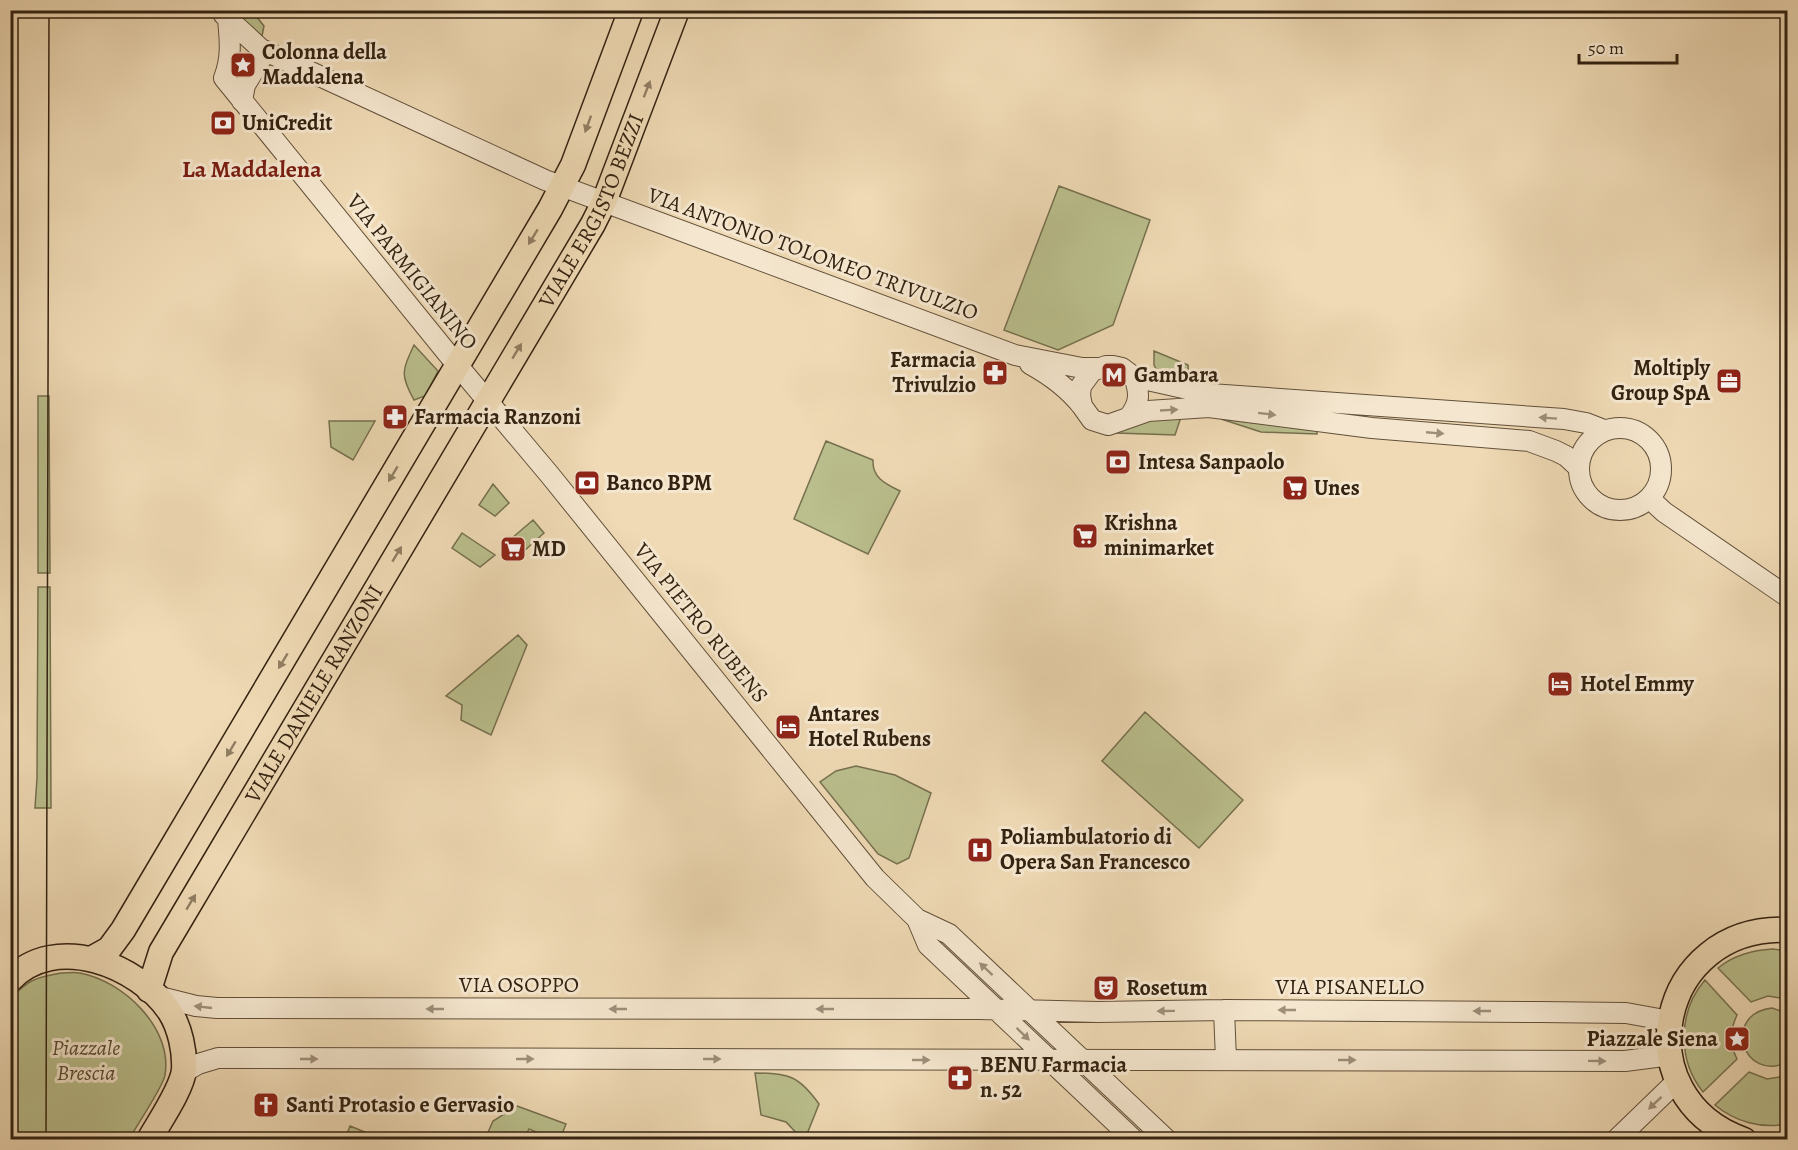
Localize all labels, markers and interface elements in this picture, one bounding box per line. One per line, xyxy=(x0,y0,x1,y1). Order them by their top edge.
scale bar xyxy=(1579,27,1676,65)
text: 50 m xyxy=(1588,36,1624,60)
place label: Colonna della Maddalena xyxy=(262,37,387,92)
place icon: Colonna della Maddalena xyxy=(228,50,258,80)
one-way arrow xyxy=(643,79,653,97)
bank icon: UniCredit xyxy=(208,108,238,138)
place label: UniCredit xyxy=(242,108,333,138)
street label: VIALE ERGISTO BEZZI xyxy=(531,109,651,314)
one-way arrow xyxy=(583,115,593,133)
district label: La Maddalena xyxy=(182,153,322,185)
street label: VIA ANTONIO TOLOMEO TRIVULZIO xyxy=(643,180,982,328)
street label: VIA PARMIGIANINO xyxy=(339,187,484,356)
one-way arrow xyxy=(528,229,538,246)
one-way arrow xyxy=(512,343,523,359)
place label: Farmacia Trivulzio xyxy=(890,345,976,400)
place label: Moltiply Group SpA xyxy=(1611,353,1711,408)
pharmacy icon: Farmacia Trivulzio xyxy=(980,358,1010,388)
metro station icon: Gambara xyxy=(1099,360,1129,390)
place label: Gambara xyxy=(1134,360,1219,390)
office icon: Moltiply Group SpA xyxy=(1714,366,1744,396)
pharmacy icon: Farmacia Ranzoni xyxy=(380,402,410,432)
place label: Farmacia Ranzoni xyxy=(414,402,581,432)
one-way arrow xyxy=(1159,405,1178,414)
one-way arrow xyxy=(1258,410,1277,419)
one-way arrow xyxy=(1538,413,1557,423)
one-way arrow xyxy=(1425,428,1444,438)
bank icon: Intesa Sanpaolo xyxy=(1103,447,1133,477)
place label: Intesa Sanpaolo xyxy=(1138,447,1285,477)
one-way arrow xyxy=(388,466,398,483)
bank icon: Banco BPM xyxy=(572,468,602,498)
place label: Banco BPM xyxy=(606,468,712,498)
supermarket icon: Unes xyxy=(1280,473,1310,503)
place label: Unes xyxy=(1314,473,1360,503)
place label: Krishna minimarket xyxy=(1104,508,1215,563)
supermarket icon: Krishna minimarket xyxy=(1070,521,1100,551)
supermarket icon: MD xyxy=(498,534,528,564)
place label: MD xyxy=(532,534,566,564)
street label: VIA PIETRO RUBENS xyxy=(626,536,775,709)
one-way arrow xyxy=(392,546,403,562)
street label: VIALE DANIELE RANZONI xyxy=(237,579,391,809)
one-way arrow xyxy=(277,653,288,669)
hotel icon: Hotel Emmy xyxy=(1545,669,1575,699)
place label: Hotel Emmy xyxy=(1580,669,1695,699)
place label: Antares Hotel Rubens xyxy=(807,699,931,754)
hotel icon: Antares Hotel Rubens xyxy=(773,712,803,742)
one-way arrow xyxy=(225,741,236,757)
place label: Poliambulatorio di Opera San Francesco xyxy=(1000,822,1190,877)
hospital icon: Poliambulatorio di Opera San Francesco xyxy=(965,835,995,865)
one-way arrow xyxy=(185,894,196,910)
one-way arrow xyxy=(979,962,994,976)
street label: VIA OSOPPO xyxy=(458,970,579,1000)
street label: VIA PISANELLO xyxy=(1275,972,1424,1002)
theatre icon: Rosetum xyxy=(1091,973,1121,1003)
place label: Rosetum xyxy=(1126,973,1208,1003)
one-way arrow xyxy=(193,1002,212,1012)
one-way arrow xyxy=(425,1004,444,1014)
one-way arrow xyxy=(609,1004,628,1014)
one-way arrow xyxy=(816,1004,835,1014)
one-way arrow xyxy=(1156,1006,1175,1016)
one-way arrow xyxy=(1277,1006,1296,1015)
one-way arrow xyxy=(1472,1006,1491,1016)
place label: Piazzale Siena xyxy=(1587,1024,1718,1054)
place icon: Piazzale Siena xyxy=(1722,1024,1752,1054)
one-way arrow xyxy=(1016,1027,1030,1041)
park label: Piazzale Brescia xyxy=(52,1033,120,1088)
place label: BENU Farmacia n. 52 xyxy=(980,1050,1128,1105)
one-way arrow xyxy=(300,1054,319,1064)
one-way arrow xyxy=(515,1054,534,1064)
one-way arrow xyxy=(702,1054,721,1064)
one-way arrow xyxy=(911,1055,930,1065)
one-way arrow xyxy=(1338,1055,1357,1065)
one-way arrow xyxy=(1588,1056,1607,1066)
pharmacy icon: BENU Farmacia n. 52 xyxy=(945,1063,975,1093)
church icon: Santi Protasio e Gervasio xyxy=(251,1090,281,1120)
place label: Santi Protasio e Gervasio xyxy=(286,1090,514,1120)
one-way arrow xyxy=(1648,1095,1662,1109)

